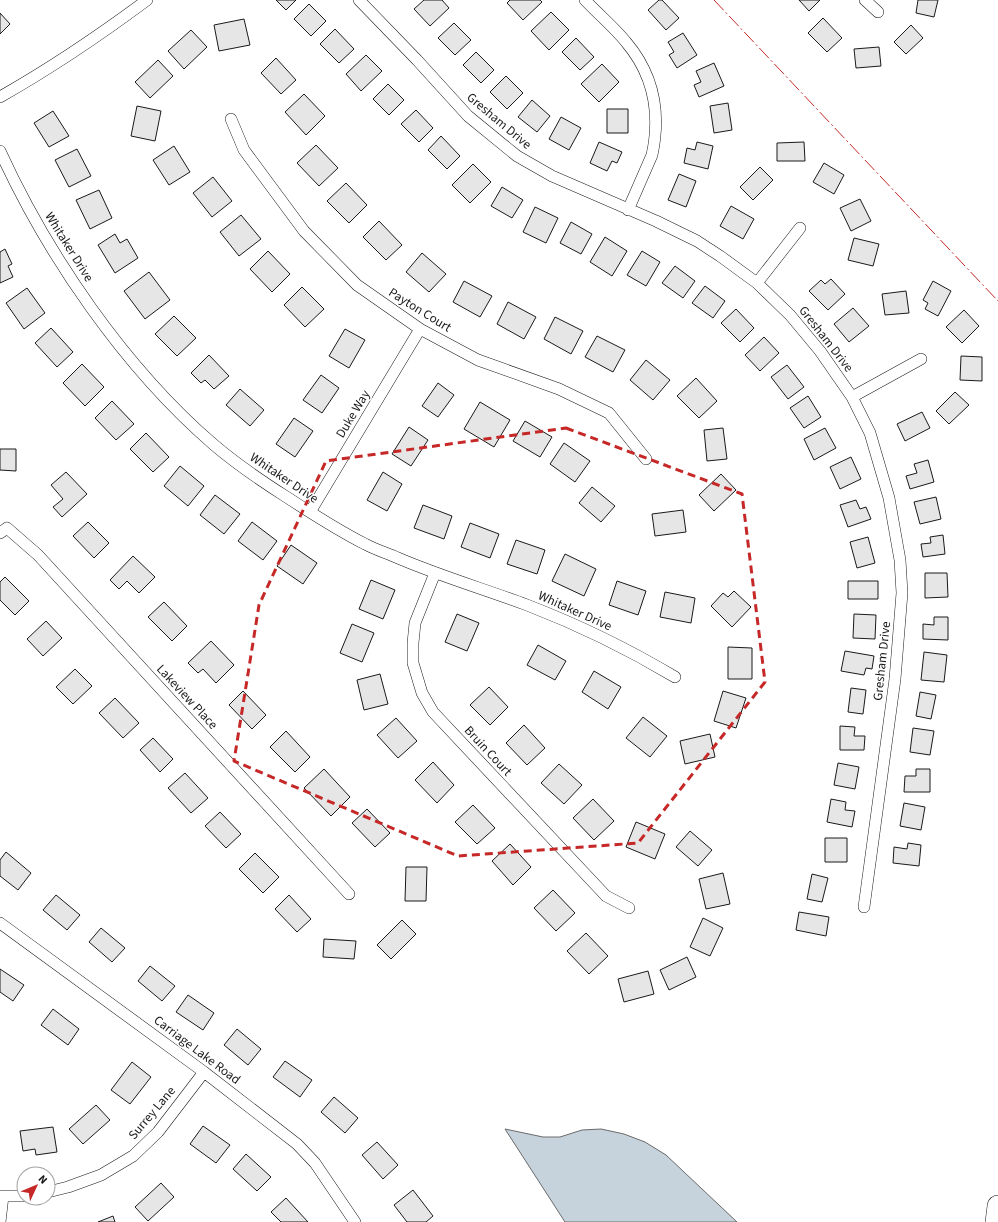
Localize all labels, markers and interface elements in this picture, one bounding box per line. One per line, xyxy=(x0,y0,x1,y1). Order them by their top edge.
street label: Gresham Drive xyxy=(463,89,535,153)
street label: Whitaker Drive xyxy=(40,209,98,285)
street label: Payton Court xyxy=(385,284,455,337)
street label: Gresham Drive xyxy=(794,302,858,376)
street label: Duke Way xyxy=(332,387,374,441)
street label: Whitaker Drive xyxy=(246,448,322,508)
street label: Whitaker Drive xyxy=(535,587,615,635)
street label: Gresham Drive xyxy=(869,621,895,701)
street label: Lakeview Place xyxy=(152,661,222,733)
street label: Bruin Court xyxy=(460,722,516,780)
street label: Carriage Lake Road xyxy=(150,1011,244,1089)
street label: Surrey Lane xyxy=(124,1082,180,1144)
north arrow xyxy=(16,1166,56,1206)
text: N xyxy=(35,1172,51,1187)

